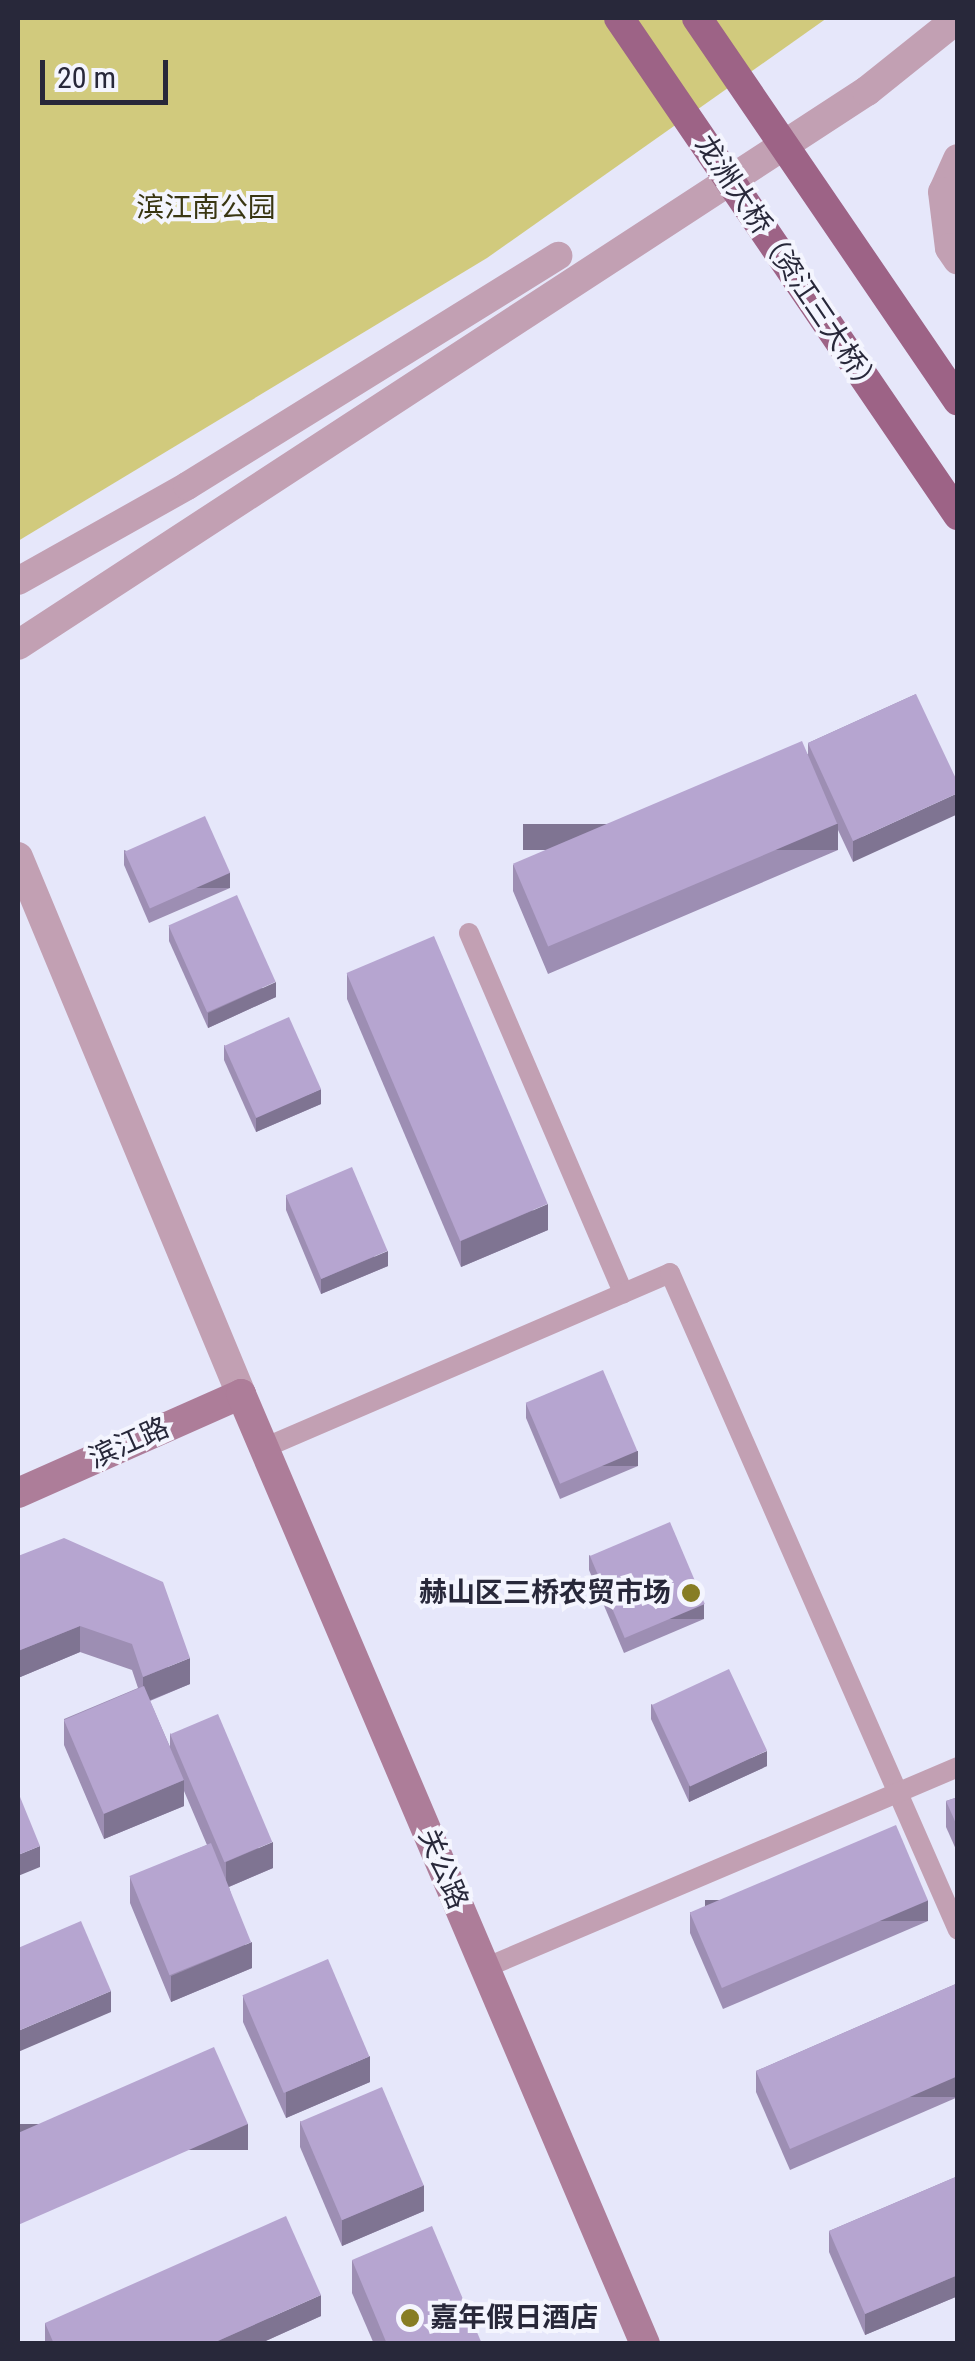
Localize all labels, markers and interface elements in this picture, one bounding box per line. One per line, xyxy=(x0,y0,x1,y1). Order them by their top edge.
scale bar xyxy=(45,40,172,102)
text: 20 m xyxy=(57,60,116,95)
street label: 龙洲大桥（资江三大桥） xyxy=(688,129,888,403)
park label: 滨江南公园 xyxy=(136,191,276,225)
street label: 滨江路 xyxy=(84,1411,174,1475)
place label: 赫山区三桥农贸市场 xyxy=(419,1576,671,1610)
marker: 赫山区三桥农贸市场 xyxy=(680,1582,702,1604)
street label: 关公路 xyxy=(411,1824,475,1914)
place label: 嘉年假日酒店 xyxy=(430,2301,598,2335)
marker: 嘉年假日酒店 xyxy=(399,2307,421,2329)

